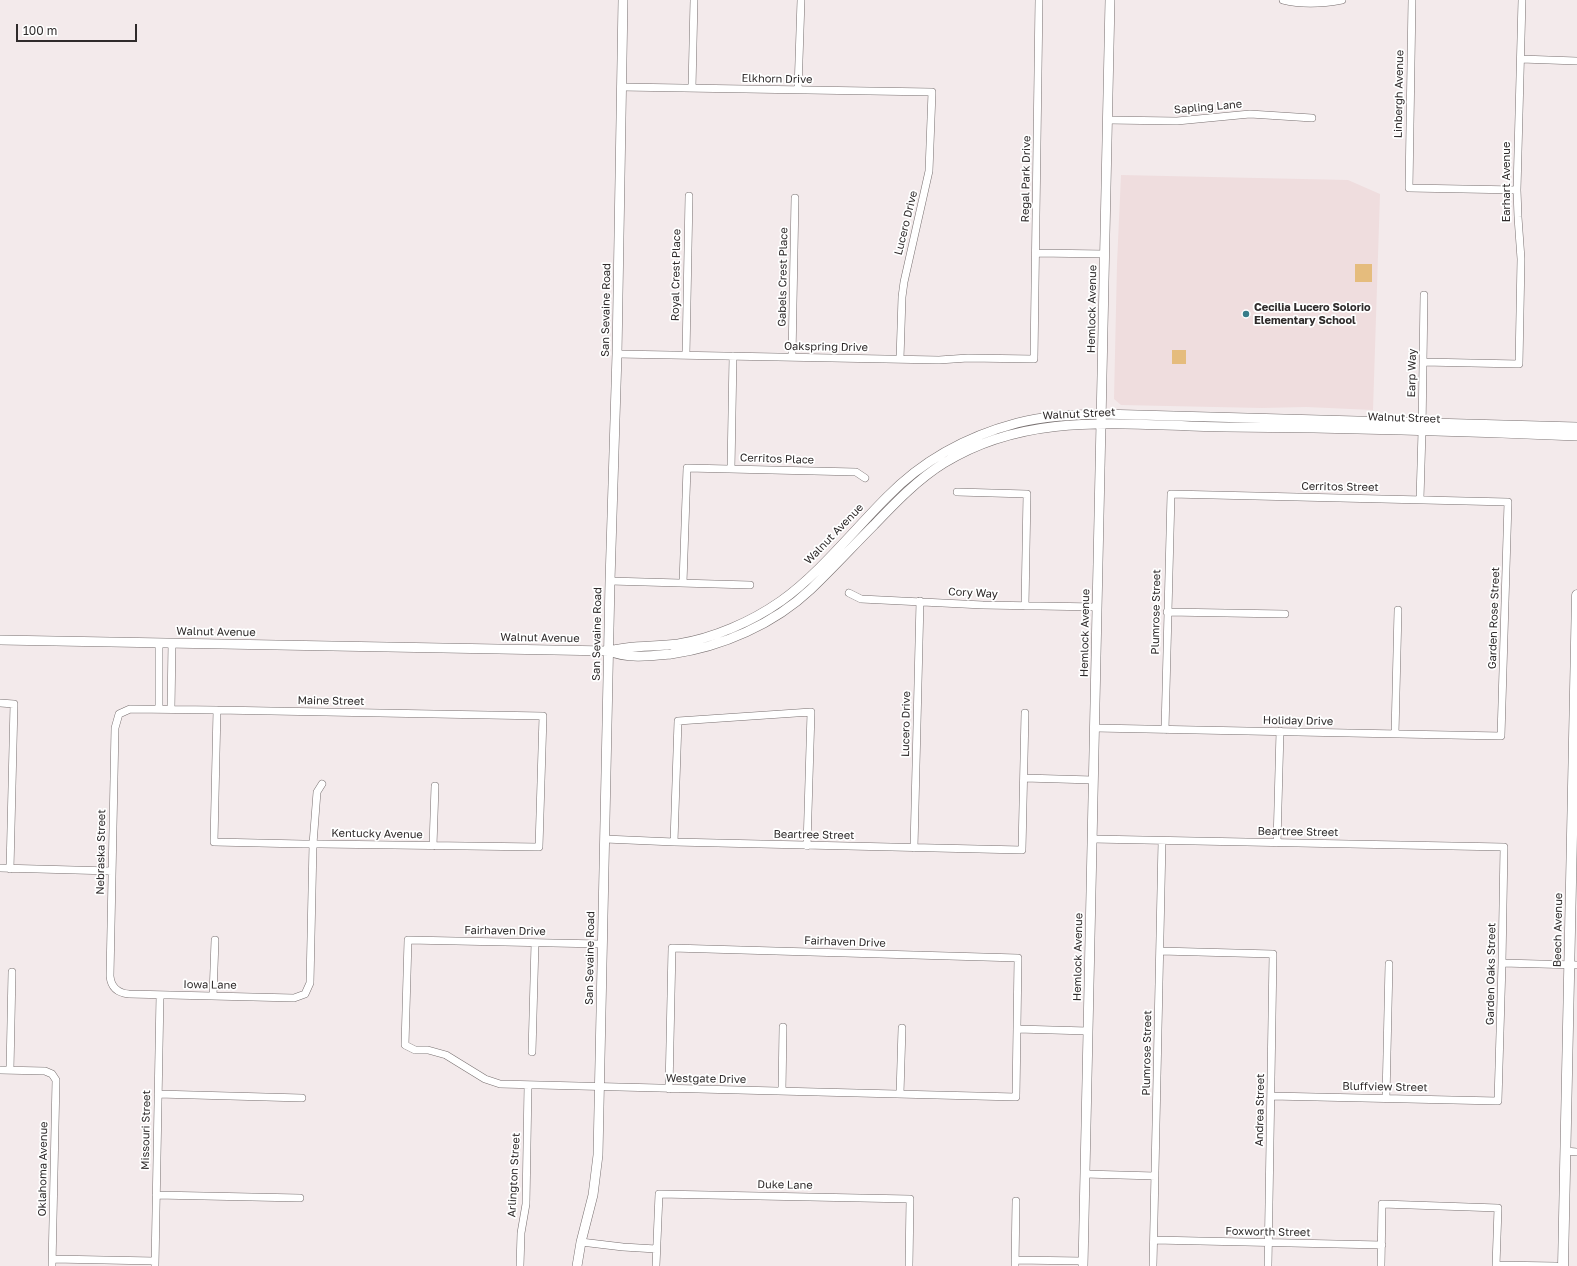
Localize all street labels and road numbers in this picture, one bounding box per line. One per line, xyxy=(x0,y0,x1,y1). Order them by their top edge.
street label: Linbergh Avenue xyxy=(1392,50,1406,138)
street label: Elkhorn Drive xyxy=(741,72,813,86)
street label: Sapling Lane xyxy=(1173,97,1243,117)
street label: Regal Park Drive xyxy=(1019,135,1033,223)
street label: Earhart Avenue xyxy=(1500,142,1514,222)
street label: Lucero Drive xyxy=(892,189,920,257)
street label: Gabels Crest Place xyxy=(776,227,790,327)
street label: Royal Crest Place xyxy=(669,229,683,321)
street label: San Sevaine Road xyxy=(599,263,613,357)
street label: Hemlock Avenue xyxy=(1085,265,1099,353)
street label: Oakspring Drive xyxy=(784,340,868,354)
street label: Earp Way xyxy=(1405,348,1419,398)
street label: Walnut Street xyxy=(1042,405,1116,423)
street label: Walnut Street xyxy=(1367,410,1441,426)
street label: Cerritos Place xyxy=(740,451,814,467)
street label: Cerritos Street xyxy=(1301,480,1379,494)
street label: Walnut Avenue xyxy=(802,501,866,567)
street label: Garden Rose Street xyxy=(1486,567,1502,669)
street label: Plumrose Street xyxy=(1149,569,1163,655)
street label: Cory Way xyxy=(948,585,998,601)
street label: San Sevaine Road xyxy=(590,587,604,681)
street label: Hemlock Avenue xyxy=(1078,589,1092,677)
street label: Walnut Avenue xyxy=(176,625,256,639)
street label: Walnut Avenue xyxy=(500,631,580,645)
street label: Lucero Drive xyxy=(899,691,913,757)
street label: Maine Street xyxy=(297,694,365,708)
street label: Holiday Drive xyxy=(1263,714,1333,728)
street label: Nebraska Street xyxy=(94,809,108,895)
street label: Beartree Street xyxy=(1257,825,1339,839)
street label: Kentucky Avenue xyxy=(331,827,423,841)
street label: Beartree Street xyxy=(773,828,855,842)
street label: Beech Avenue xyxy=(1551,893,1565,967)
street label: San Sevaine Road xyxy=(583,911,597,1005)
street label: Hemlock Avenue xyxy=(1071,913,1085,1001)
street label: Garden Oaks Street xyxy=(1484,923,1498,1025)
street label: Fairhaven Drive xyxy=(464,924,546,938)
street label: Fairhaven Drive xyxy=(804,934,886,950)
street label: Iowa Lane xyxy=(183,978,237,992)
street label: Plumrose Street xyxy=(1140,1010,1154,1096)
street label: Westgate Drive xyxy=(666,1072,746,1086)
street label: Andrea Street xyxy=(1253,1073,1267,1147)
street label: Bluffview Street xyxy=(1342,1080,1428,1094)
street label: Missouri Street xyxy=(139,1090,153,1170)
street label: Oklahoma Avenue xyxy=(36,1121,50,1217)
street label: Arlington Street xyxy=(505,1132,523,1218)
street label: Duke Lane xyxy=(757,1178,813,1192)
street label: Foxworth Street xyxy=(1225,1225,1311,1239)

